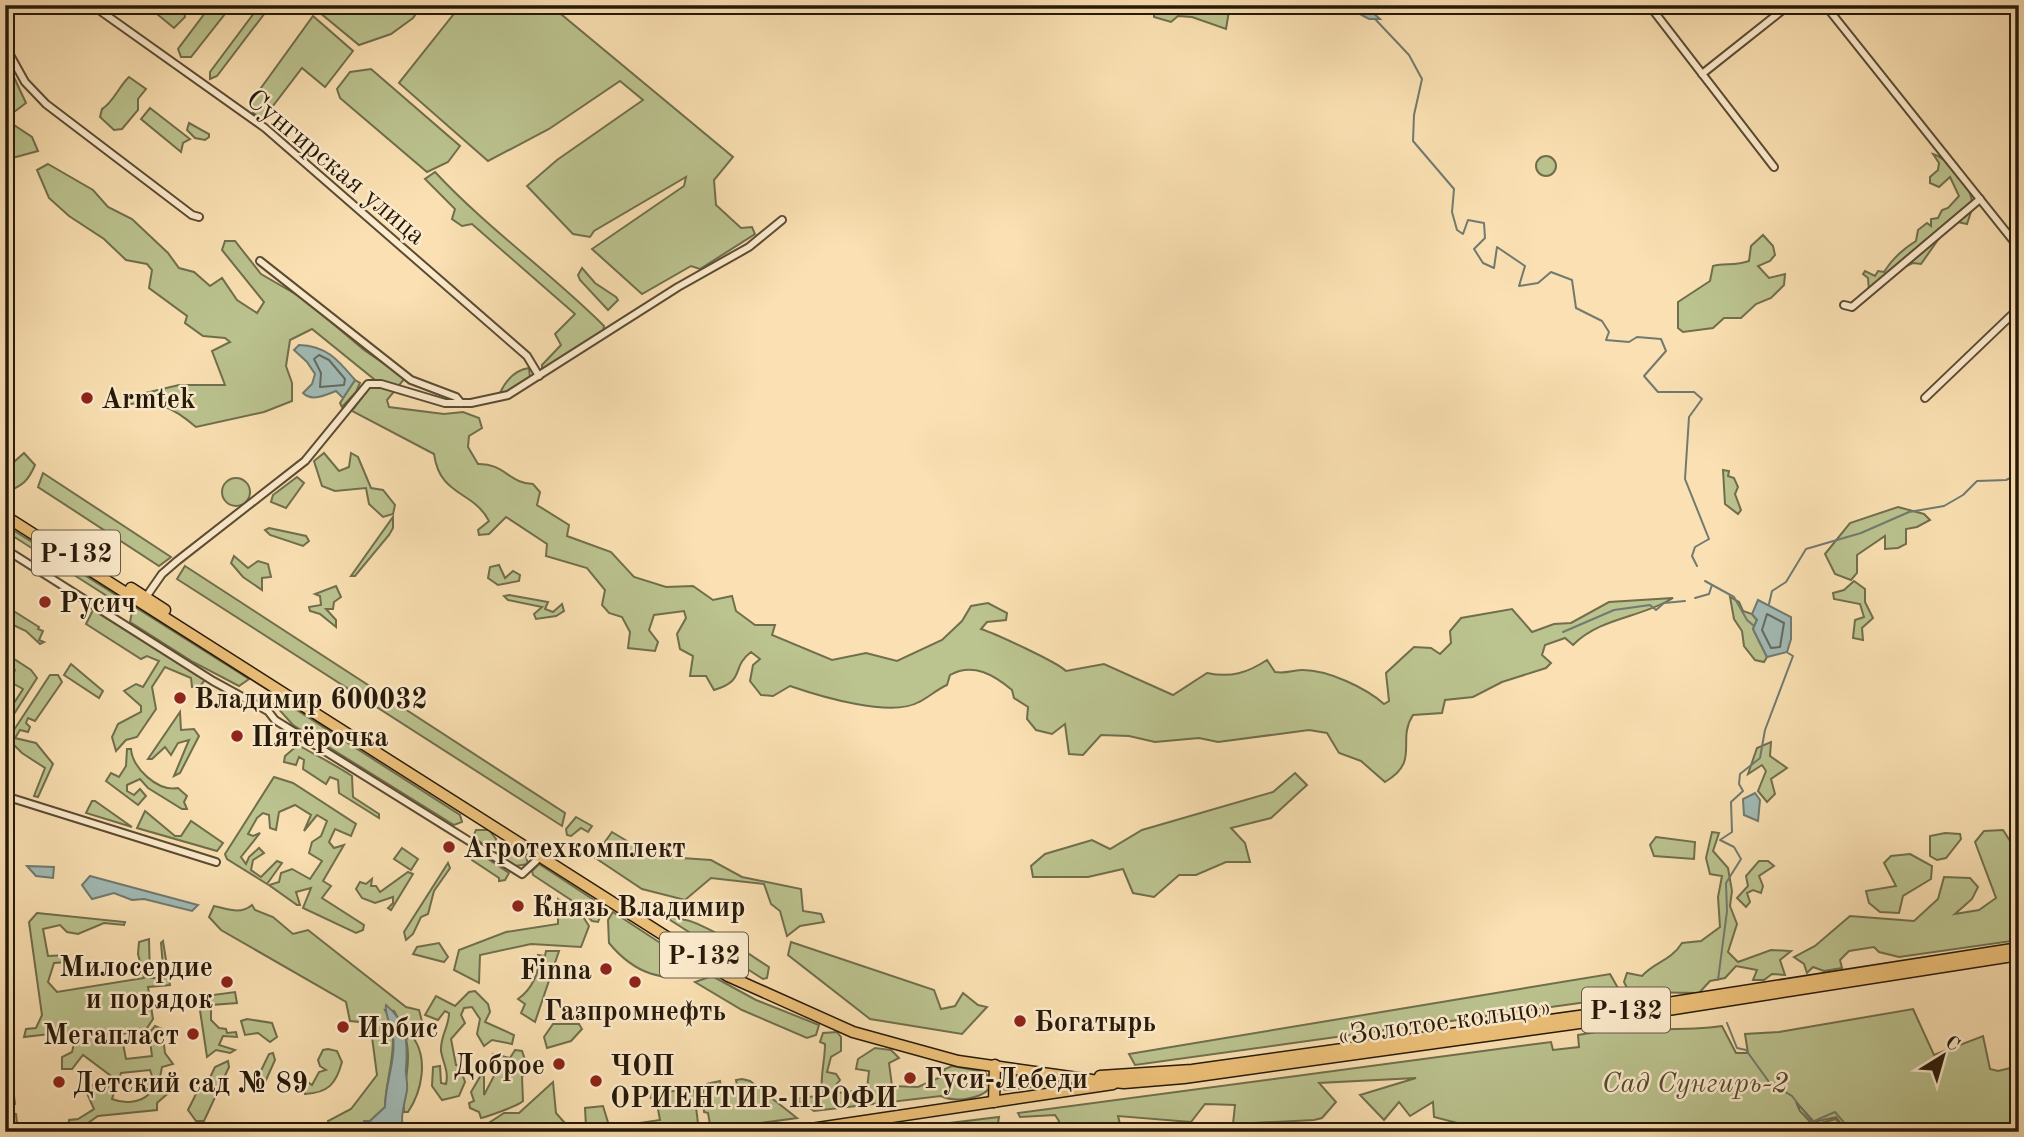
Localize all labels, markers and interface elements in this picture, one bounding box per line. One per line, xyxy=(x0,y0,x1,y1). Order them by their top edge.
street label: Сунгирская улица xyxy=(240,85,430,251)
place label: Armtek xyxy=(101,387,196,415)
marker: Armtek xyxy=(79,390,95,406)
road number: Р-132 xyxy=(32,530,120,576)
place label: Русич xyxy=(59,591,136,619)
marker: Русич xyxy=(37,594,53,610)
place label: Владимир 600032 xyxy=(194,687,428,715)
marker: Владимир 600032 xyxy=(172,690,188,706)
place label: Пятёрочка xyxy=(251,725,388,753)
marker: Пятёрочка xyxy=(229,728,245,744)
place label: Агротехкомплект xyxy=(463,836,686,864)
marker: Агротехкомплект xyxy=(441,839,457,855)
place label: Князь Владимир xyxy=(532,894,745,923)
marker: Князь Владимир xyxy=(510,898,526,914)
road number: Р-132 xyxy=(660,932,748,978)
place label: Милосердие и порядок xyxy=(59,955,213,1015)
place label: Finna xyxy=(520,958,592,986)
marker: Finna xyxy=(598,961,614,977)
marker: Милосердие и порядок xyxy=(219,974,235,990)
marker: Газпромнефть xyxy=(627,974,643,990)
road number: Р-132 xyxy=(1582,987,1670,1032)
street label: «Золотое кольцо» xyxy=(1335,994,1554,1052)
place label: Газпромнефть xyxy=(544,999,726,1027)
place label: Богатырь xyxy=(1034,1010,1156,1038)
marker: Богатырь xyxy=(1012,1013,1028,1029)
place label: Ирбис xyxy=(357,1016,439,1044)
marker: Ирбис xyxy=(335,1019,351,1035)
north arrow xyxy=(1909,1021,1979,1092)
place label: Мегапласт xyxy=(43,1023,179,1051)
marker: Мегапласт xyxy=(185,1026,201,1042)
text: С xyxy=(1941,1033,1962,1056)
place label: Доброе xyxy=(453,1053,545,1081)
place label: ЧОП ОРИЕНТИР-ПРОФИ xyxy=(610,1053,897,1114)
marker: Доброе xyxy=(551,1056,567,1072)
place label: Гуси-Лебеди xyxy=(924,1067,1088,1095)
place label: Детский сад № 89 xyxy=(73,1070,308,1099)
marker: Гуси-Лебеди xyxy=(902,1070,918,1086)
park label: Сад Сунгирь-2 xyxy=(1602,1071,1788,1099)
marker: ЧОП ОРИЕНТИР-ПРОФИ xyxy=(588,1073,604,1089)
marker: Детский сад № 89 xyxy=(51,1074,67,1090)

